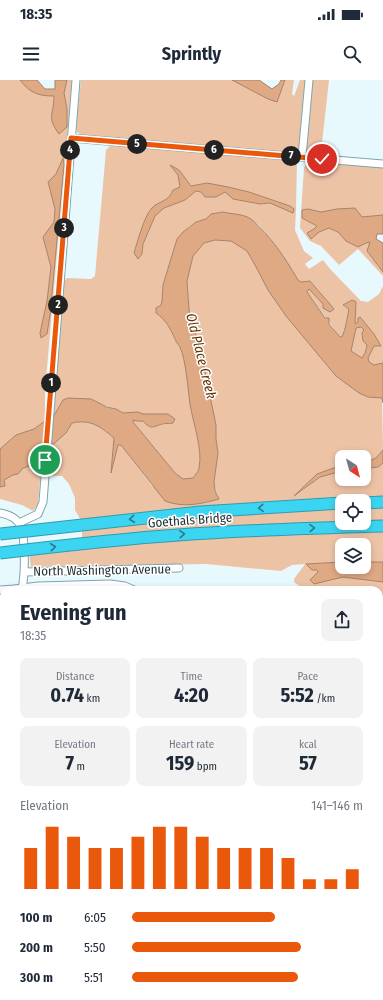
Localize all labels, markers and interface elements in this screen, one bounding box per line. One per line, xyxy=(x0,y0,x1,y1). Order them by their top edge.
text: 18:35 xyxy=(20,5,52,23)
icon: menu xyxy=(20,43,42,65)
text: Sprintly xyxy=(162,43,221,65)
icon: search xyxy=(341,43,363,65)
pin: 5 xyxy=(127,134,147,154)
text: 5 xyxy=(134,137,140,150)
pin: 4 xyxy=(60,140,80,160)
pin: 6 xyxy=(204,140,224,160)
pin xyxy=(305,142,339,176)
text: 4 xyxy=(67,143,73,156)
text: 6 xyxy=(211,143,217,156)
pin: 7 xyxy=(281,146,301,166)
icon: check xyxy=(311,148,333,170)
text: 7 xyxy=(289,149,293,162)
pin: 3 xyxy=(54,218,74,238)
text: 3 xyxy=(61,221,67,234)
pin: 2 xyxy=(48,295,68,315)
text: 2 xyxy=(55,298,61,311)
water label: Old Place Creek xyxy=(182,311,220,401)
pin: 1 xyxy=(41,373,61,393)
text: 1 xyxy=(49,376,53,389)
pin xyxy=(28,443,62,477)
icon: arrive xyxy=(34,449,56,471)
north arrow xyxy=(335,450,371,486)
map controls xyxy=(335,450,371,574)
button: locate xyxy=(335,494,371,530)
one-way arrow xyxy=(258,503,264,512)
street label: Goethals Bridge xyxy=(147,510,233,530)
one-way arrow xyxy=(129,515,135,524)
one-way arrow xyxy=(309,524,315,532)
one-way arrow xyxy=(179,530,185,539)
button: layers xyxy=(335,538,371,574)
one-way arrow xyxy=(50,543,56,552)
street label: North Washington Avenue xyxy=(33,561,171,579)
text: Evening run xyxy=(20,599,127,626)
button: share xyxy=(321,599,363,641)
text: 18:35 xyxy=(20,628,46,643)
text: Distance xyxy=(56,670,94,683)
text: Time xyxy=(181,670,202,683)
text: Pace xyxy=(298,670,318,683)
text: 0.74 xyxy=(50,683,84,707)
text: 4:20 xyxy=(174,683,209,707)
text: 5:52 xyxy=(280,683,314,707)
text: km xyxy=(84,692,100,705)
text: /km xyxy=(314,692,335,705)
text: Elevation xyxy=(54,738,96,751)
text: Heart rate xyxy=(169,738,214,751)
text: kcal xyxy=(299,738,317,751)
text: 7 xyxy=(65,751,74,775)
text: 159 xyxy=(166,751,194,775)
text: 57 xyxy=(299,751,317,775)
text: m xyxy=(74,760,85,773)
text: bpm xyxy=(194,760,217,773)
text: Elevation xyxy=(20,798,69,813)
text: 141–146 m xyxy=(311,798,363,813)
text: 100 m xyxy=(20,910,52,925)
text: 6:05 xyxy=(84,910,106,925)
text: 200 m xyxy=(20,940,53,955)
text: 5:50 xyxy=(84,940,106,955)
text: 300 m xyxy=(20,970,53,985)
text: 5:51 xyxy=(84,970,103,985)

